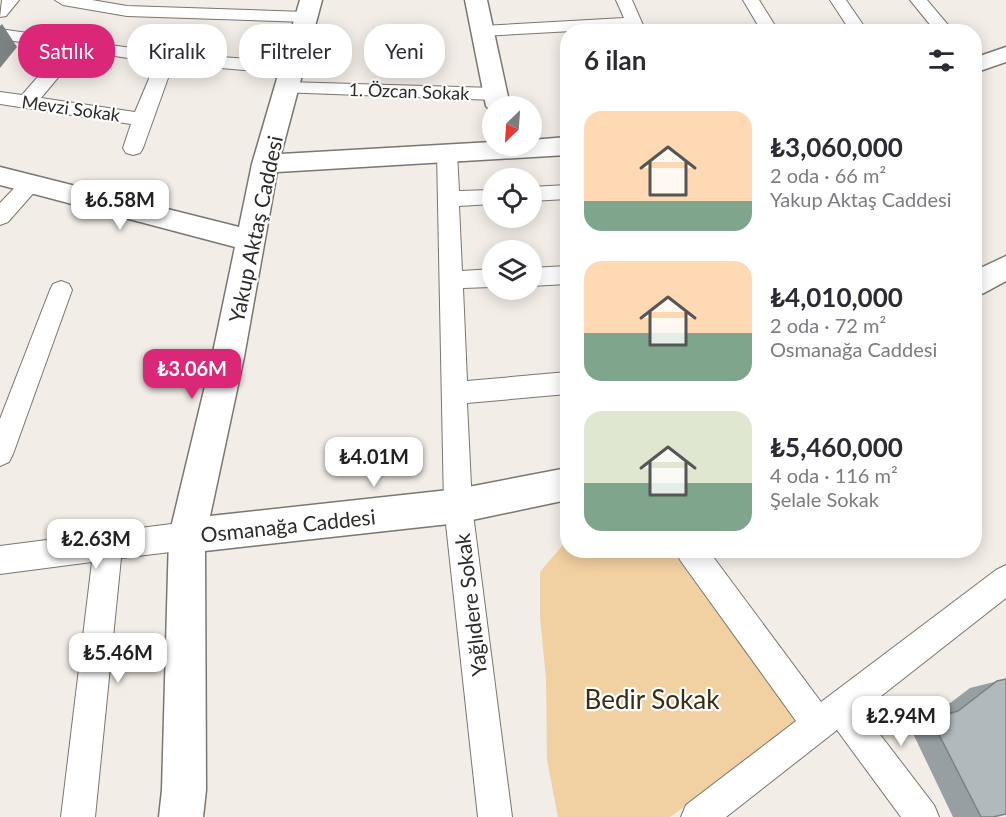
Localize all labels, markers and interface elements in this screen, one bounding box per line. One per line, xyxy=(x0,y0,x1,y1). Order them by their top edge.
chip: Satılık xyxy=(18,24,115,78)
chip: Kiralık xyxy=(127,24,227,78)
chip: Filtreler xyxy=(239,24,352,78)
chip: Yeni xyxy=(364,24,445,78)
text: 6 ilan xyxy=(584,44,646,76)
icon: filters xyxy=(925,44,958,77)
street label: 1. Özcan Sokak xyxy=(348,78,471,104)
street label: Mevzi Sokak xyxy=(20,90,123,126)
north arrow xyxy=(482,96,542,156)
map controls xyxy=(482,96,542,300)
text: ₺3,060,000 xyxy=(770,131,903,163)
street label: Yakup Aktaş Caddesi xyxy=(223,133,287,325)
icon: home xyxy=(632,135,704,207)
text: 2 oda · 66 m² xyxy=(770,163,886,187)
button: locate xyxy=(482,168,542,228)
pin: ₺6.58M xyxy=(71,180,169,231)
text: ₺6.58M xyxy=(85,187,155,211)
text: Yakup Aktaş Caddesi xyxy=(770,187,951,211)
button: layers xyxy=(482,240,542,300)
text: ₺4,010,000 xyxy=(770,281,903,313)
icon: home xyxy=(632,285,704,357)
text: 2 oda · 72 m² xyxy=(770,313,886,337)
text: Osmanağa Caddesi xyxy=(770,337,937,361)
pin: ₺3.06M xyxy=(143,349,241,400)
text: ₺3.06M xyxy=(157,356,227,380)
text: ₺5,460,000 xyxy=(770,431,903,463)
icon: home xyxy=(632,435,704,507)
pin: ₺4.01M xyxy=(325,437,423,488)
text: ₺4.01M xyxy=(339,444,409,468)
text: 4 oda · 116 m² xyxy=(770,463,898,487)
text: Şelale Sokak xyxy=(770,487,879,511)
street label: Osmanağa Caddesi xyxy=(199,503,377,547)
pin: ₺2.63M xyxy=(47,519,145,570)
text: ₺2.63M xyxy=(61,526,131,550)
street label: Yağlıdere Sokak xyxy=(449,532,491,678)
pin: ₺5.46M xyxy=(69,633,167,684)
text: ₺5.46M xyxy=(83,640,153,664)
park label: Bedir Sokak xyxy=(585,683,720,715)
pin: ₺2.94M xyxy=(852,696,950,747)
text: ₺2.94M xyxy=(866,703,936,727)

